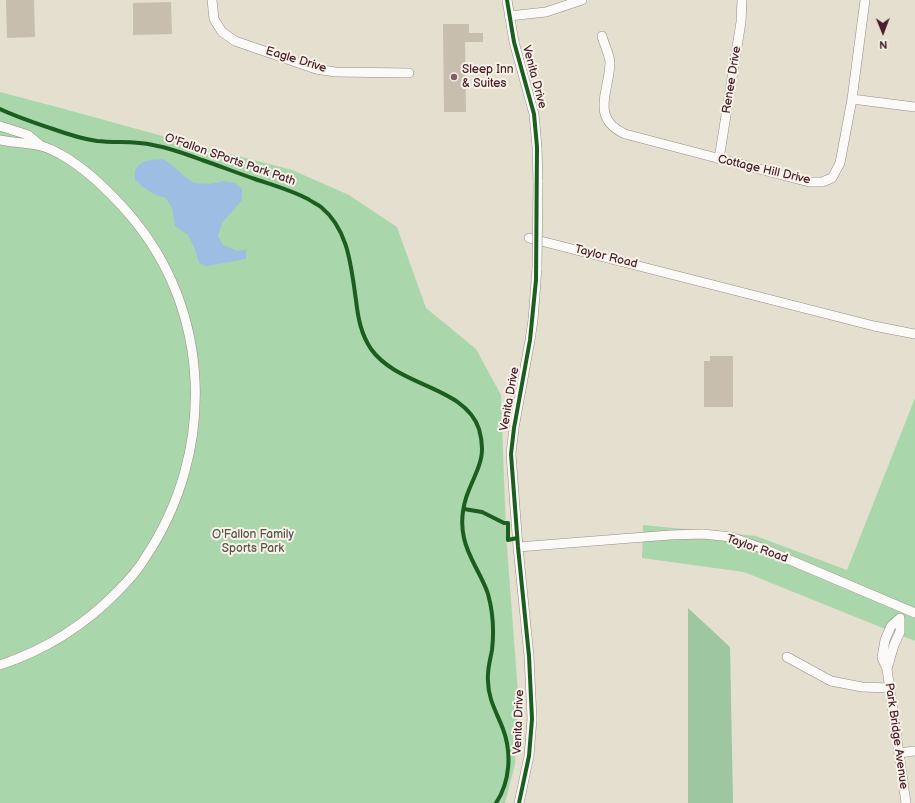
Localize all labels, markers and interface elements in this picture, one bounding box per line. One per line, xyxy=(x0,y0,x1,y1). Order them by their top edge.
north arrow xyxy=(863,12,903,52)
text: N xyxy=(879,38,887,51)
street label: Eagle Drive xyxy=(264,44,328,76)
street label: Venita Drive xyxy=(519,44,549,110)
street label: Renee Drive xyxy=(720,45,744,115)
place label: Sleep Inn & Suites xyxy=(462,63,514,91)
marker: Sleep Inn & Suites xyxy=(449,72,459,82)
street label: O'Fallon SPorts Park Path xyxy=(163,131,297,189)
street label: Cottage Hill Drive xyxy=(716,152,812,188)
street label: Taylor Road xyxy=(573,242,639,272)
street label: Venita Drive xyxy=(497,366,523,432)
park label: O'Fallon Family Sports Park xyxy=(212,528,294,556)
street label: Taylor Road xyxy=(724,532,790,566)
street label: Park Bridge Avenue xyxy=(881,682,911,790)
street label: Venita Drive xyxy=(511,689,527,755)

